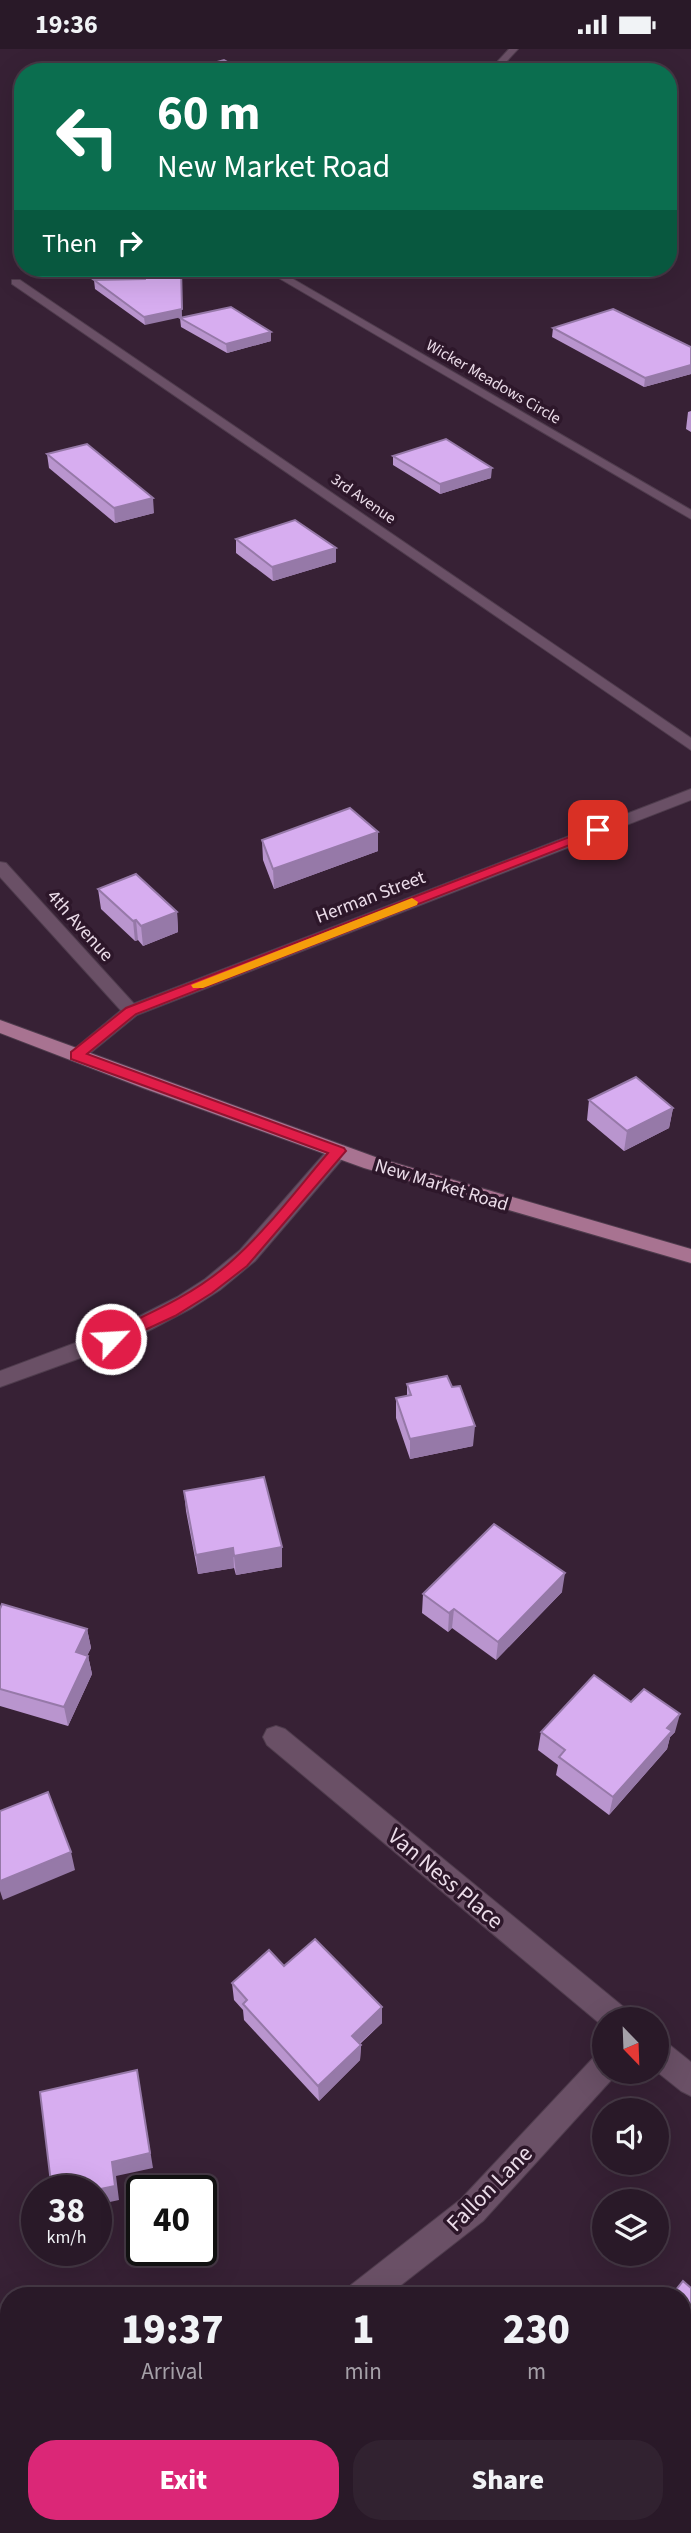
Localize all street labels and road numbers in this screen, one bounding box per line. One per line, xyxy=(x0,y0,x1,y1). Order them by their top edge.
street label: Wicker Meadows Circle xyxy=(422,334,565,429)
street label: 3rd Avenue xyxy=(327,468,400,529)
street label: Herman Street xyxy=(312,864,430,931)
street label: 4th Avenue xyxy=(40,884,120,968)
street label: New Market Road xyxy=(371,1152,512,1219)
street label: Van Ness Place xyxy=(381,1820,511,1937)
street label: Fallon Lane xyxy=(439,2138,540,2239)

